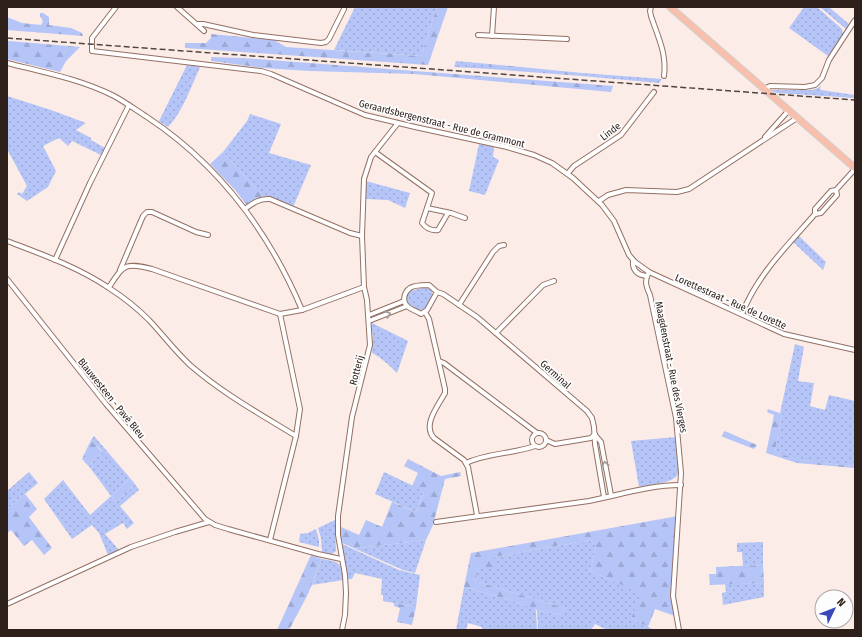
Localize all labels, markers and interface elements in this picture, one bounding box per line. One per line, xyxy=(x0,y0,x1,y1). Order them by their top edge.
street label: Geraardsbergenstraat - Rue de Grammont xyxy=(358,98,527,151)
street label: Linde xyxy=(598,120,623,143)
street label: Lorettestraat - Rue de Lorette xyxy=(673,272,788,332)
street label: Maagdenstraat - Rue des Vierges xyxy=(652,300,690,434)
one-way arrow xyxy=(385,310,392,318)
street label: Rotterij xyxy=(347,354,367,387)
street label: Blauwesteen - Pavé Bleu xyxy=(75,356,147,441)
street label: Germinal xyxy=(538,358,573,392)
one-way arrow xyxy=(601,461,610,467)
north arrow xyxy=(814,589,854,629)
text: N xyxy=(834,596,848,609)

